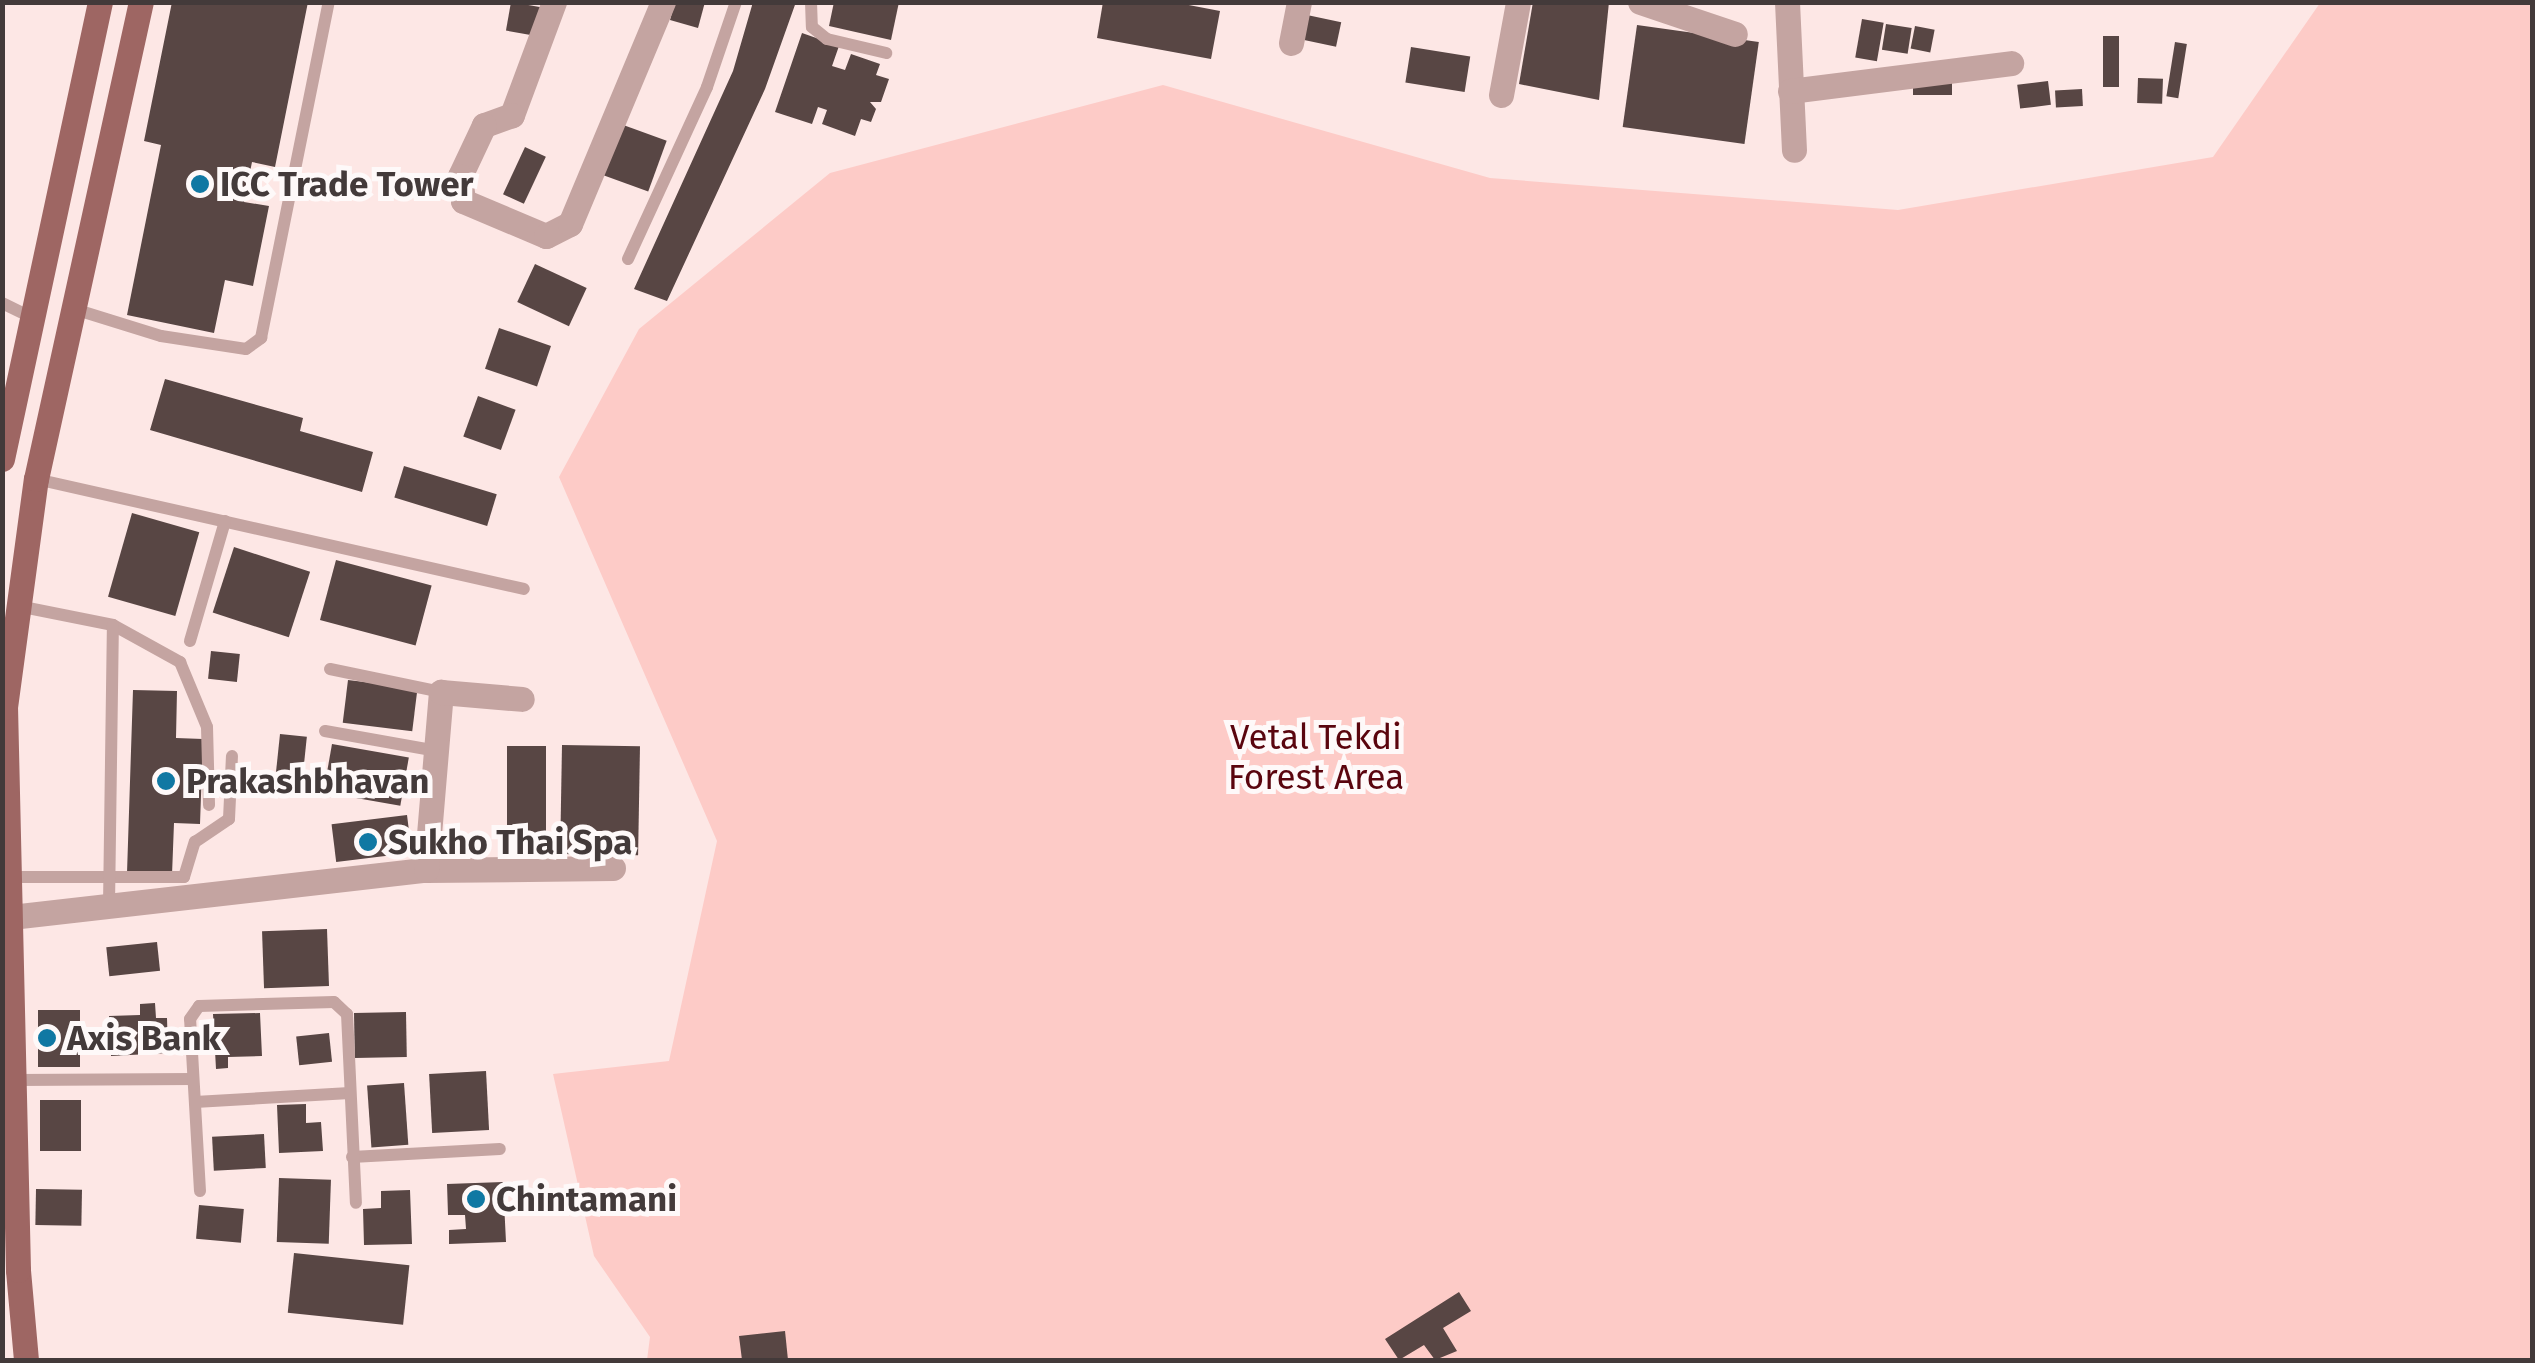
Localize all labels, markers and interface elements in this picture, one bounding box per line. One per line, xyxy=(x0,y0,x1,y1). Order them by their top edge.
place label: ICC Trade Tower xyxy=(220,163,474,205)
marker: ICC Trade Tower xyxy=(189,173,211,195)
park label: Vetal Tekdi Forest Area xyxy=(1228,716,1404,798)
place label: Prakashbhavan xyxy=(186,760,429,802)
marker: Prakashbhavan xyxy=(155,770,177,792)
place label: Sukho Thai Spa xyxy=(388,821,632,863)
marker: Sukho Thai Spa xyxy=(357,831,379,853)
place label: Axis Bank xyxy=(67,1017,221,1059)
marker: Axis Bank xyxy=(36,1027,58,1049)
place label: Chintamani xyxy=(496,1178,677,1220)
marker: Chintamani xyxy=(465,1188,487,1210)

